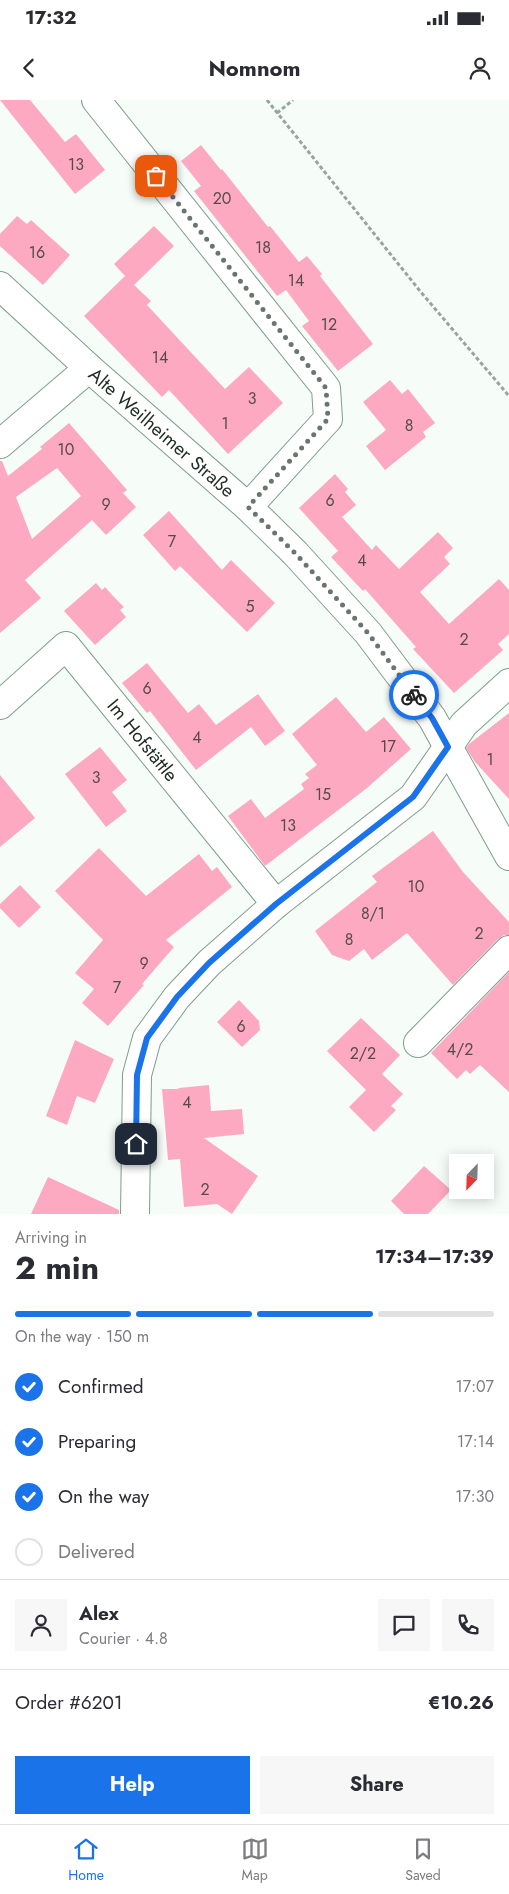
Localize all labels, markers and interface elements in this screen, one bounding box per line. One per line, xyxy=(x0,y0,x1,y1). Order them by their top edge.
text: 17:32 xyxy=(25,4,77,31)
text: Nomnom xyxy=(208,52,301,84)
icon: back xyxy=(15,54,43,82)
icon: person xyxy=(466,54,494,82)
house number: 13 xyxy=(68,153,84,176)
pin xyxy=(135,155,177,197)
icon: bag xyxy=(142,162,170,190)
house number: 20 xyxy=(213,187,231,210)
house number: 18 xyxy=(255,236,271,259)
house number: 16 xyxy=(29,241,45,264)
house number: 14 xyxy=(288,269,304,292)
house number: 12 xyxy=(321,313,337,336)
house number: 14 xyxy=(152,346,168,369)
street label: Alte Weilheimer Straße xyxy=(83,361,241,504)
house number: 3 xyxy=(248,387,257,410)
house number: 1 xyxy=(221,412,229,435)
house number: 8 xyxy=(405,414,413,437)
house number: 10 xyxy=(58,438,74,461)
house number: 6 xyxy=(325,489,335,512)
house number: 9 xyxy=(101,493,111,516)
house number: 7 xyxy=(168,530,177,553)
house number: 4 xyxy=(357,549,367,572)
house number: 5 xyxy=(245,595,255,618)
house number: 2 xyxy=(459,628,469,651)
courier xyxy=(389,670,439,720)
house number: 6 xyxy=(142,677,152,700)
icon: bike xyxy=(400,681,428,709)
street label: Im Hofstättle xyxy=(101,693,184,788)
house number: 4 xyxy=(192,726,202,749)
house number: 17 xyxy=(380,735,396,758)
house number: 1 xyxy=(486,748,494,771)
house number: 3 xyxy=(92,766,101,789)
house number: 15 xyxy=(315,783,331,806)
house number: 13 xyxy=(280,814,296,837)
house number: 10 xyxy=(408,875,424,898)
house number: 8/1 xyxy=(361,902,385,925)
house number: 2 xyxy=(474,922,484,945)
house number: 8 xyxy=(345,928,353,951)
house number: 9 xyxy=(139,952,149,975)
house number: 7 xyxy=(113,976,122,999)
house number: 6 xyxy=(236,1015,246,1038)
house number: 4/2 xyxy=(447,1038,473,1061)
house number: 2/2 xyxy=(350,1042,376,1065)
house number: 4 xyxy=(182,1091,192,1114)
pin xyxy=(115,1123,157,1165)
icon: home xyxy=(122,1130,150,1158)
north arrow xyxy=(449,1154,494,1199)
map controls xyxy=(449,1154,494,1199)
house number: 2 xyxy=(200,1178,210,1201)
text: Arriving in xyxy=(15,1226,87,1249)
text: 17:34–17:39 xyxy=(375,1243,494,1270)
text: 2 min xyxy=(15,1245,99,1291)
text: On the way · 150 m xyxy=(15,1325,149,1348)
icon: check xyxy=(15,1373,43,1401)
text: Confirmed xyxy=(58,1373,144,1400)
text: 17:07 xyxy=(456,1375,494,1398)
icon: check xyxy=(15,1428,43,1456)
text: Preparing xyxy=(58,1428,136,1455)
text: 17:14 xyxy=(457,1430,494,1453)
icon: check xyxy=(15,1483,43,1511)
text: On the way xyxy=(58,1483,149,1510)
text: 17:30 xyxy=(455,1485,494,1508)
text: Delivered xyxy=(58,1538,135,1565)
button: person xyxy=(15,1599,67,1651)
button: chat xyxy=(378,1599,430,1651)
button: phone xyxy=(442,1599,494,1651)
text: Alex xyxy=(79,1600,119,1627)
text: Courier · 4.8 xyxy=(79,1627,168,1650)
text: Order #6201 xyxy=(15,1689,123,1716)
text: €10.26 xyxy=(428,1689,494,1716)
button: Help xyxy=(15,1756,250,1814)
button: Share xyxy=(260,1756,494,1814)
tab: Home xyxy=(68,1835,104,1885)
tab: Map xyxy=(241,1835,269,1885)
tab: Saved xyxy=(405,1835,441,1885)

